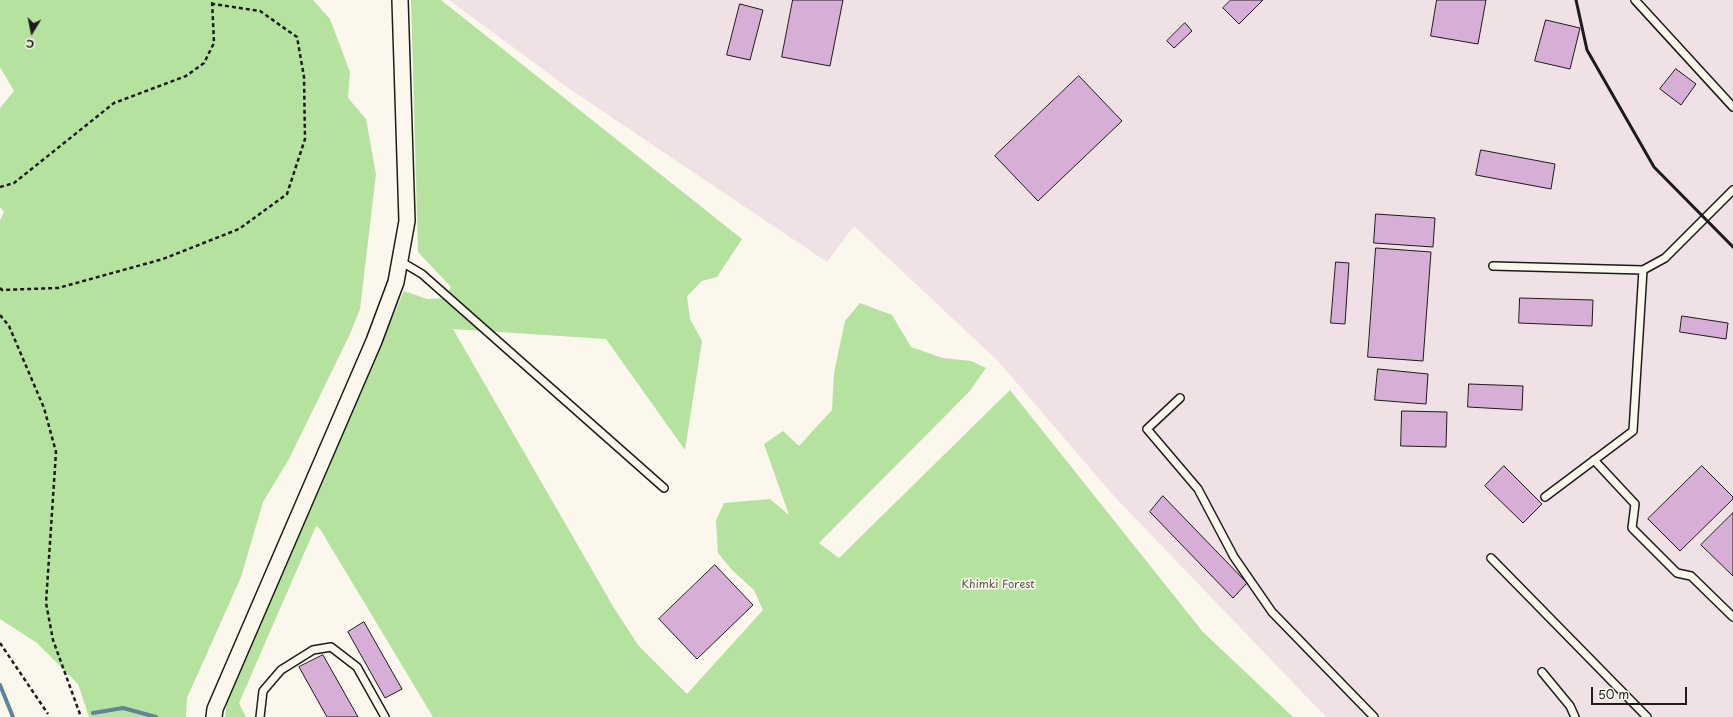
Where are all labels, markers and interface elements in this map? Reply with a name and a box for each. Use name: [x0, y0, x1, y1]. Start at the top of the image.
north arrow: [12, 12, 52, 52]
text: С: [24, 35, 35, 53]
park label: Khimki Forest: [961, 578, 1035, 592]
scale bar: [1593, 679, 1689, 705]
text: 50 m: [1598, 685, 1629, 703]

